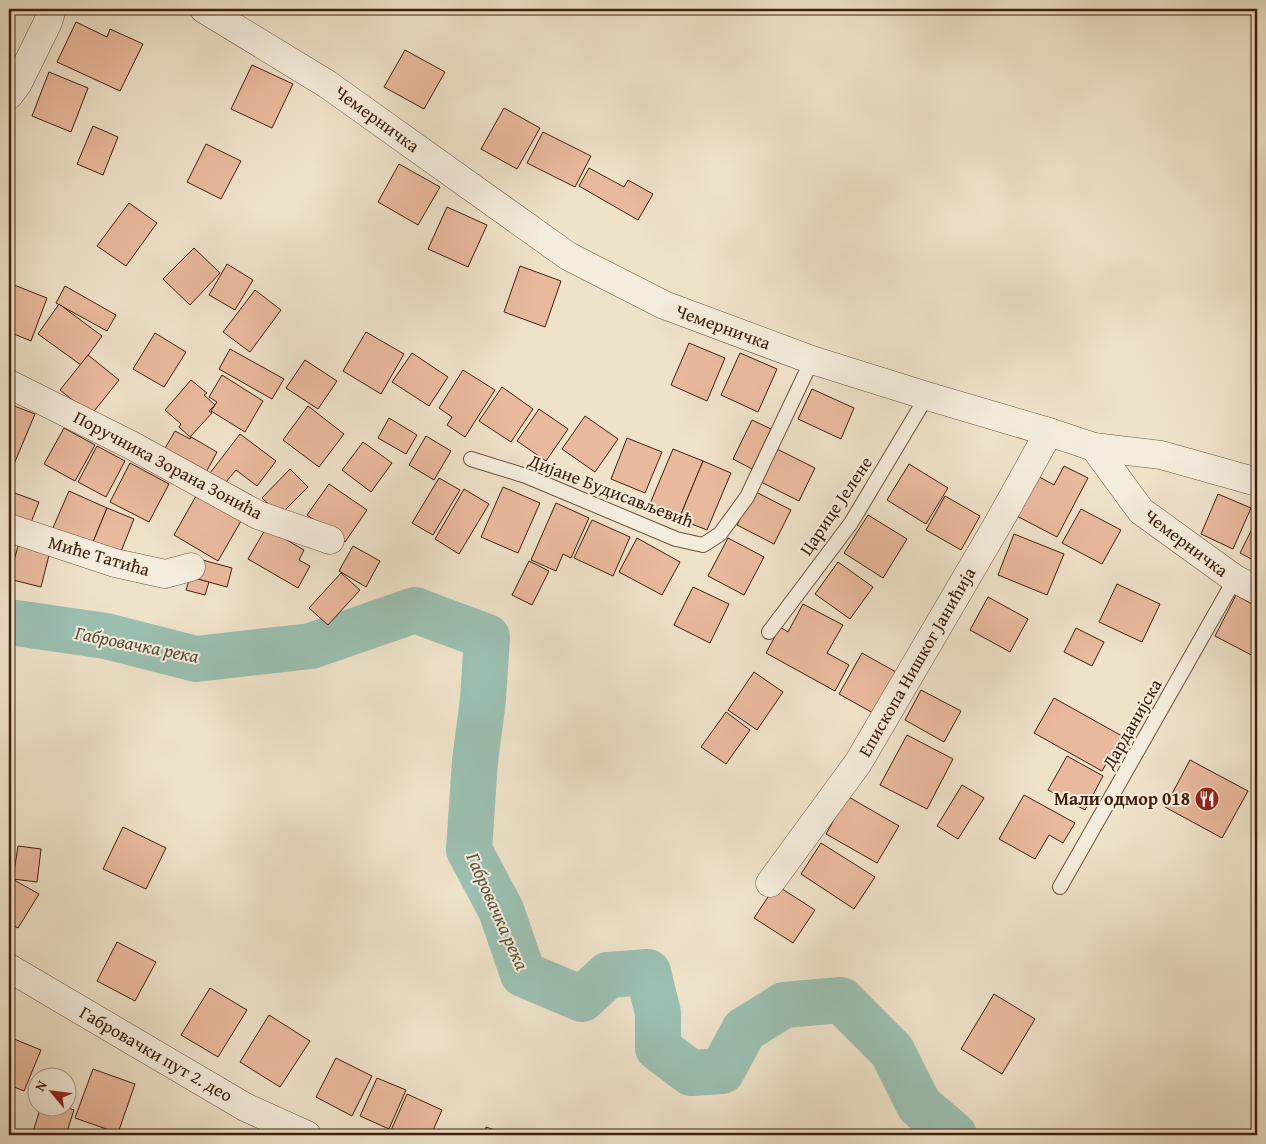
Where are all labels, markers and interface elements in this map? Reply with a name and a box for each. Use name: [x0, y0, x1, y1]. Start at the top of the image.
street label: Чемерничка: [329, 79, 426, 159]
street label: Чемерничка: [672, 297, 775, 356]
street label: Поручника Зорана Зонића: [69, 403, 268, 526]
street label: Дијане Будисављевић: [524, 446, 698, 534]
street label: Царице Јелене: [792, 451, 879, 561]
street label: Чемерничка: [1139, 502, 1234, 583]
street label: Миће Татића: [45, 528, 153, 583]
street label: Епископа Нишког Јанићија: [851, 561, 982, 762]
water label: Габровачка река: [72, 618, 202, 670]
street label: Дарданијска: [1094, 673, 1168, 775]
place label: Мали одмор 018: [1054, 785, 1190, 812]
restaurant icon: Мали одмор 018: [1194, 786, 1220, 812]
water label: Габровачка река: [459, 847, 536, 974]
street label: Габровачки пут 2. део: [75, 999, 238, 1108]
north arrow: [28, 1066, 78, 1116]
text: N: [30, 1076, 52, 1095]

